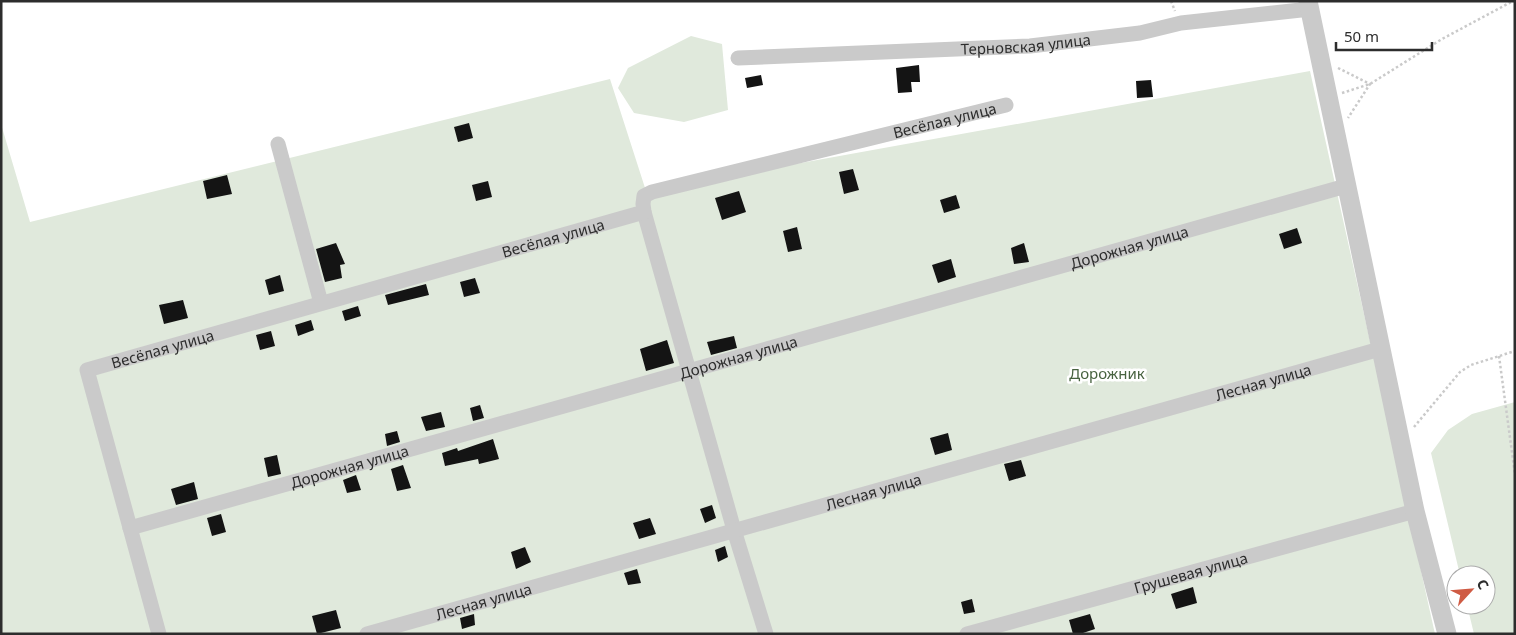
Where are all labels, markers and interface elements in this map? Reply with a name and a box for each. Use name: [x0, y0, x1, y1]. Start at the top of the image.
scale bar: [1336, 20, 1432, 52]
text: 50 m: [1344, 26, 1379, 46]
street label: Терновская улица: [960, 29, 1092, 59]
street label: Весёлая улица: [891, 98, 998, 142]
street label: Весёлая улица: [499, 214, 607, 262]
street label: Дорожная улица: [1068, 221, 1191, 273]
street label: Весёлая улица: [109, 325, 216, 373]
street label: Дорожная улица: [677, 331, 800, 383]
street label: Лесная улица: [1213, 359, 1313, 405]
park label: Дорожник: [1069, 363, 1145, 383]
street label: Дорожная улица: [288, 440, 411, 492]
street label: Лесная улица: [823, 469, 924, 515]
street label: Грушевая улица: [1132, 547, 1250, 598]
north arrow: [1446, 565, 1496, 615]
text: С: [1473, 576, 1494, 592]
street label: Лесная улица: [433, 578, 534, 624]

